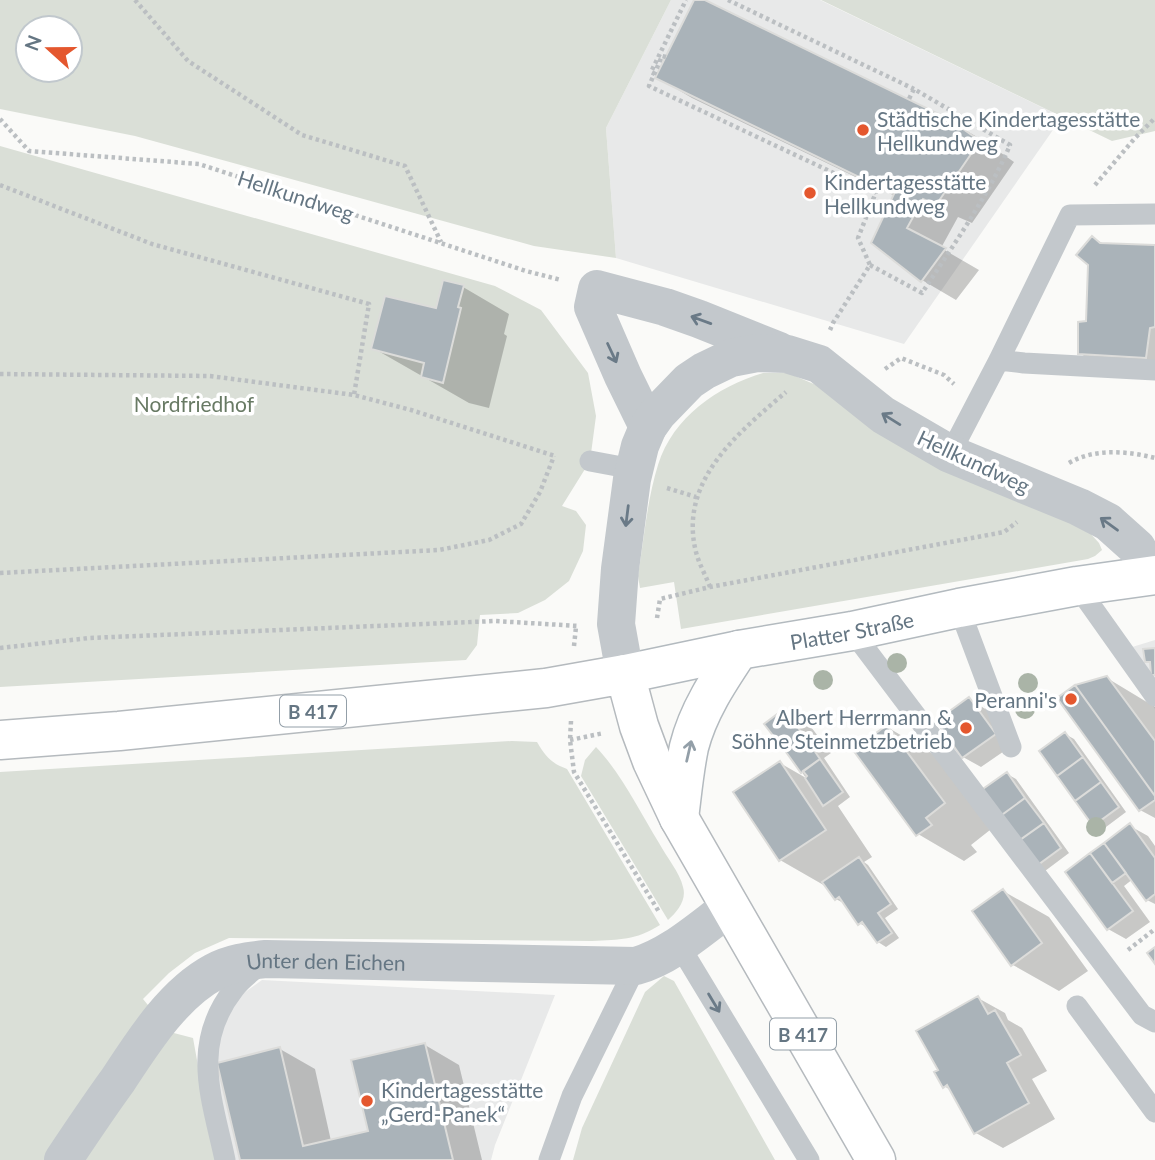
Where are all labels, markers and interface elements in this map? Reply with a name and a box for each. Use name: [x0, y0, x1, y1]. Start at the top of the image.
north arrow: [14, 14, 84, 84]
text: N: [19, 32, 46, 54]
place label: Städtische Kindertagesstätte Hellkundweg: [877, 106, 1140, 155]
marker: Städtische Kindertagesstätte Hellkundweg: [855, 122, 871, 138]
street label: Hellkundweg: [235, 164, 357, 226]
place label: Kindertagesstätte Hellkundweg: [824, 169, 986, 218]
marker: Kindertagesstätte Hellkundweg: [802, 185, 818, 201]
one-way arrow: [690, 313, 712, 325]
one-way arrow: [606, 342, 620, 363]
park label: Nordfriedhof: [134, 391, 255, 416]
one-way arrow: [882, 412, 901, 427]
street label: Hellkundweg: [914, 424, 1034, 498]
one-way arrow: [620, 505, 633, 527]
one-way arrow: [1099, 517, 1118, 532]
street label: Platter Straße: [788, 606, 916, 654]
place label: Peranni's: [974, 687, 1057, 712]
marker: Peranni's: [1063, 691, 1079, 707]
road number: B 417: [280, 696, 346, 726]
place label: Albert Herrmann & Söhne Steinmetzbetrieb: [731, 704, 952, 753]
marker: Albert Herrmann & Söhne Steinmetzbetrieb: [958, 720, 974, 736]
one-way arrow: [683, 740, 696, 763]
street label: Unter den Eichen: [245, 946, 406, 974]
one-way arrow: [707, 992, 721, 1012]
road number: B 417: [770, 1018, 836, 1050]
place label: Kindertagesstätte „Gerd-Panek“: [381, 1077, 543, 1126]
marker: Kindertagesstätte „Gerd-Panek“: [359, 1093, 375, 1109]

